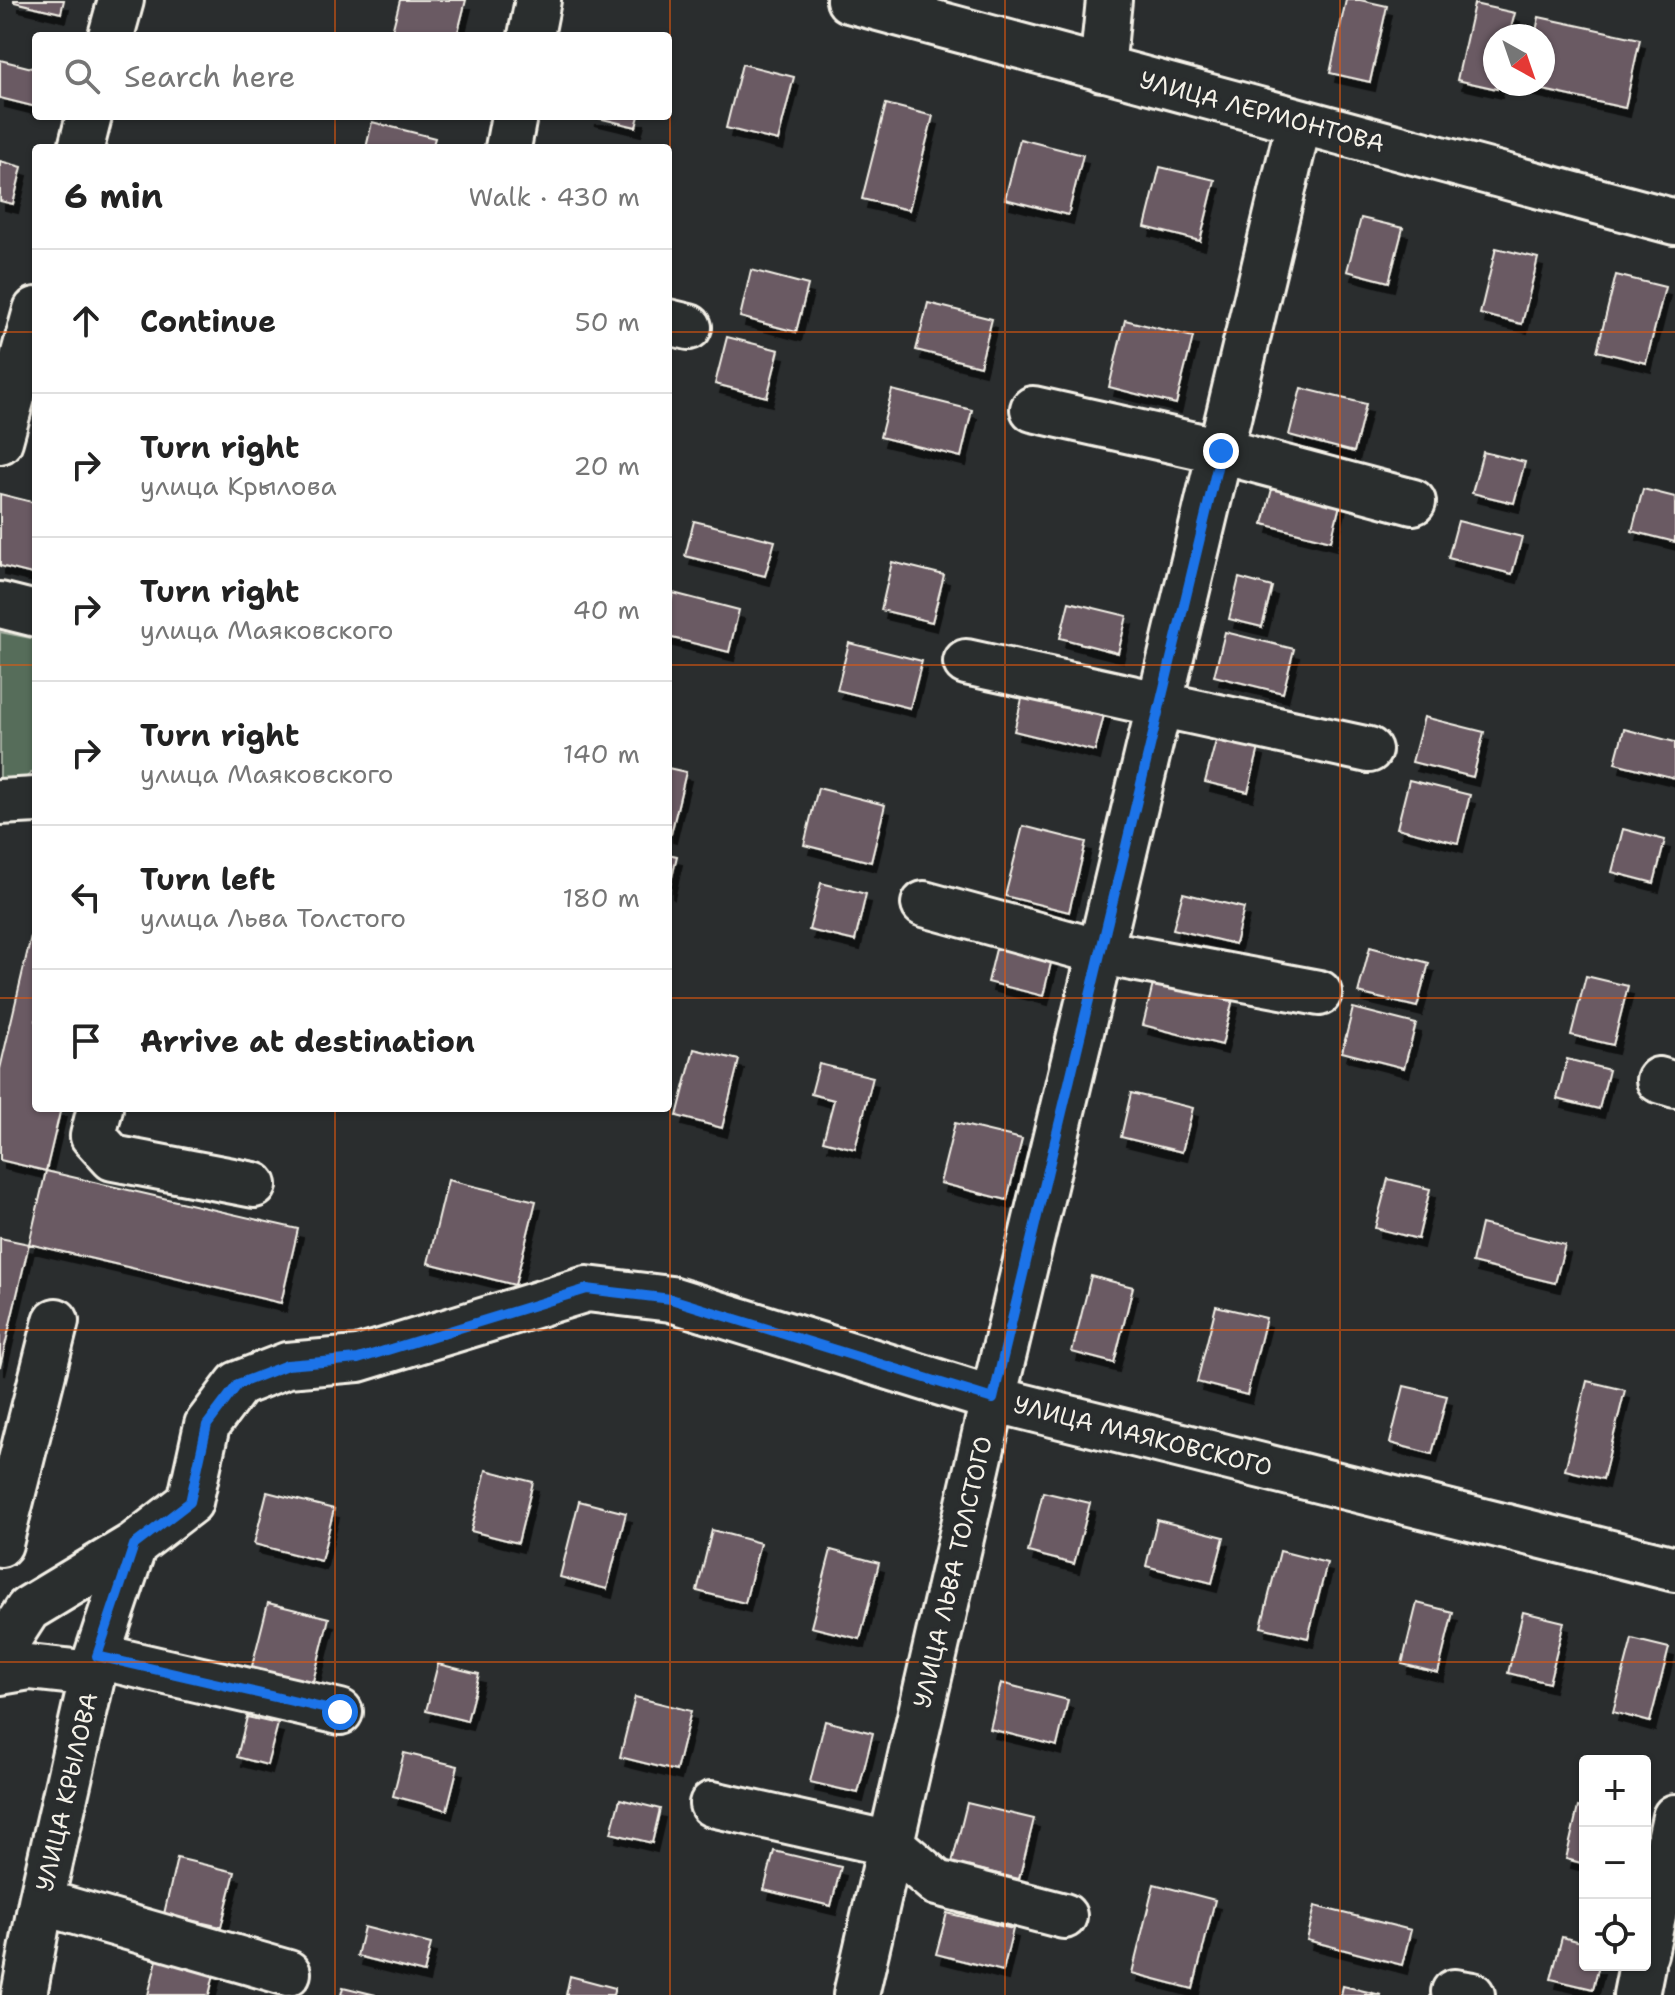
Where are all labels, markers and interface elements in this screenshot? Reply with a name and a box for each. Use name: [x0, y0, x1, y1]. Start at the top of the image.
north arrow: [1483, 24, 1555, 96]
search box: [32, 32, 672, 120]
icon: search: [60, 54, 104, 98]
text: Search here: [124, 56, 295, 97]
street label: УЛИЦА ЛЕРМОНТОВА: [1136, 64, 1388, 160]
text: 6 min: [64, 173, 163, 219]
text: Walk · 430 m: [468, 179, 640, 214]
icon: ahead: [64, 299, 108, 343]
text: Continue: [140, 301, 276, 342]
text: 50 m: [575, 304, 640, 339]
text: Turn right: [140, 427, 299, 468]
route end: [1203, 433, 1239, 469]
icon: right: [64, 443, 108, 487]
text: 20 m: [573, 448, 640, 483]
text: улица Крылова: [140, 468, 337, 503]
text: Turn right: [140, 571, 299, 612]
icon: right: [64, 587, 108, 631]
text: 40 m: [573, 592, 640, 627]
text: улица Маяковского: [140, 612, 394, 647]
text: Turn right: [140, 715, 299, 756]
icon: right: [64, 731, 108, 775]
text: 140 m: [563, 736, 640, 771]
text: улица Маяковского: [140, 756, 394, 791]
text: Turn left: [140, 859, 275, 900]
icon: left: [64, 875, 108, 919]
text: 180 m: [562, 880, 640, 915]
text: улица Льва Толстого: [140, 900, 406, 935]
icon: arrive: [64, 1019, 108, 1063]
text: Arrive at destination: [140, 1021, 475, 1062]
street label: УЛИЦА МАЯКОВСКОГО: [1010, 1388, 1276, 1484]
street label: УЛИЦА ЛЬВА ТОЛСТОГО: [906, 1433, 1000, 1711]
street label: УЛИЦА КРЫЛОВА: [29, 1689, 105, 1895]
route start: [322, 1694, 358, 1730]
map controls: [1579, 1755, 1651, 1971]
button: +: [1579, 1755, 1651, 1827]
button: −: [1579, 1827, 1651, 1899]
button: locate: [1579, 1899, 1651, 1971]

